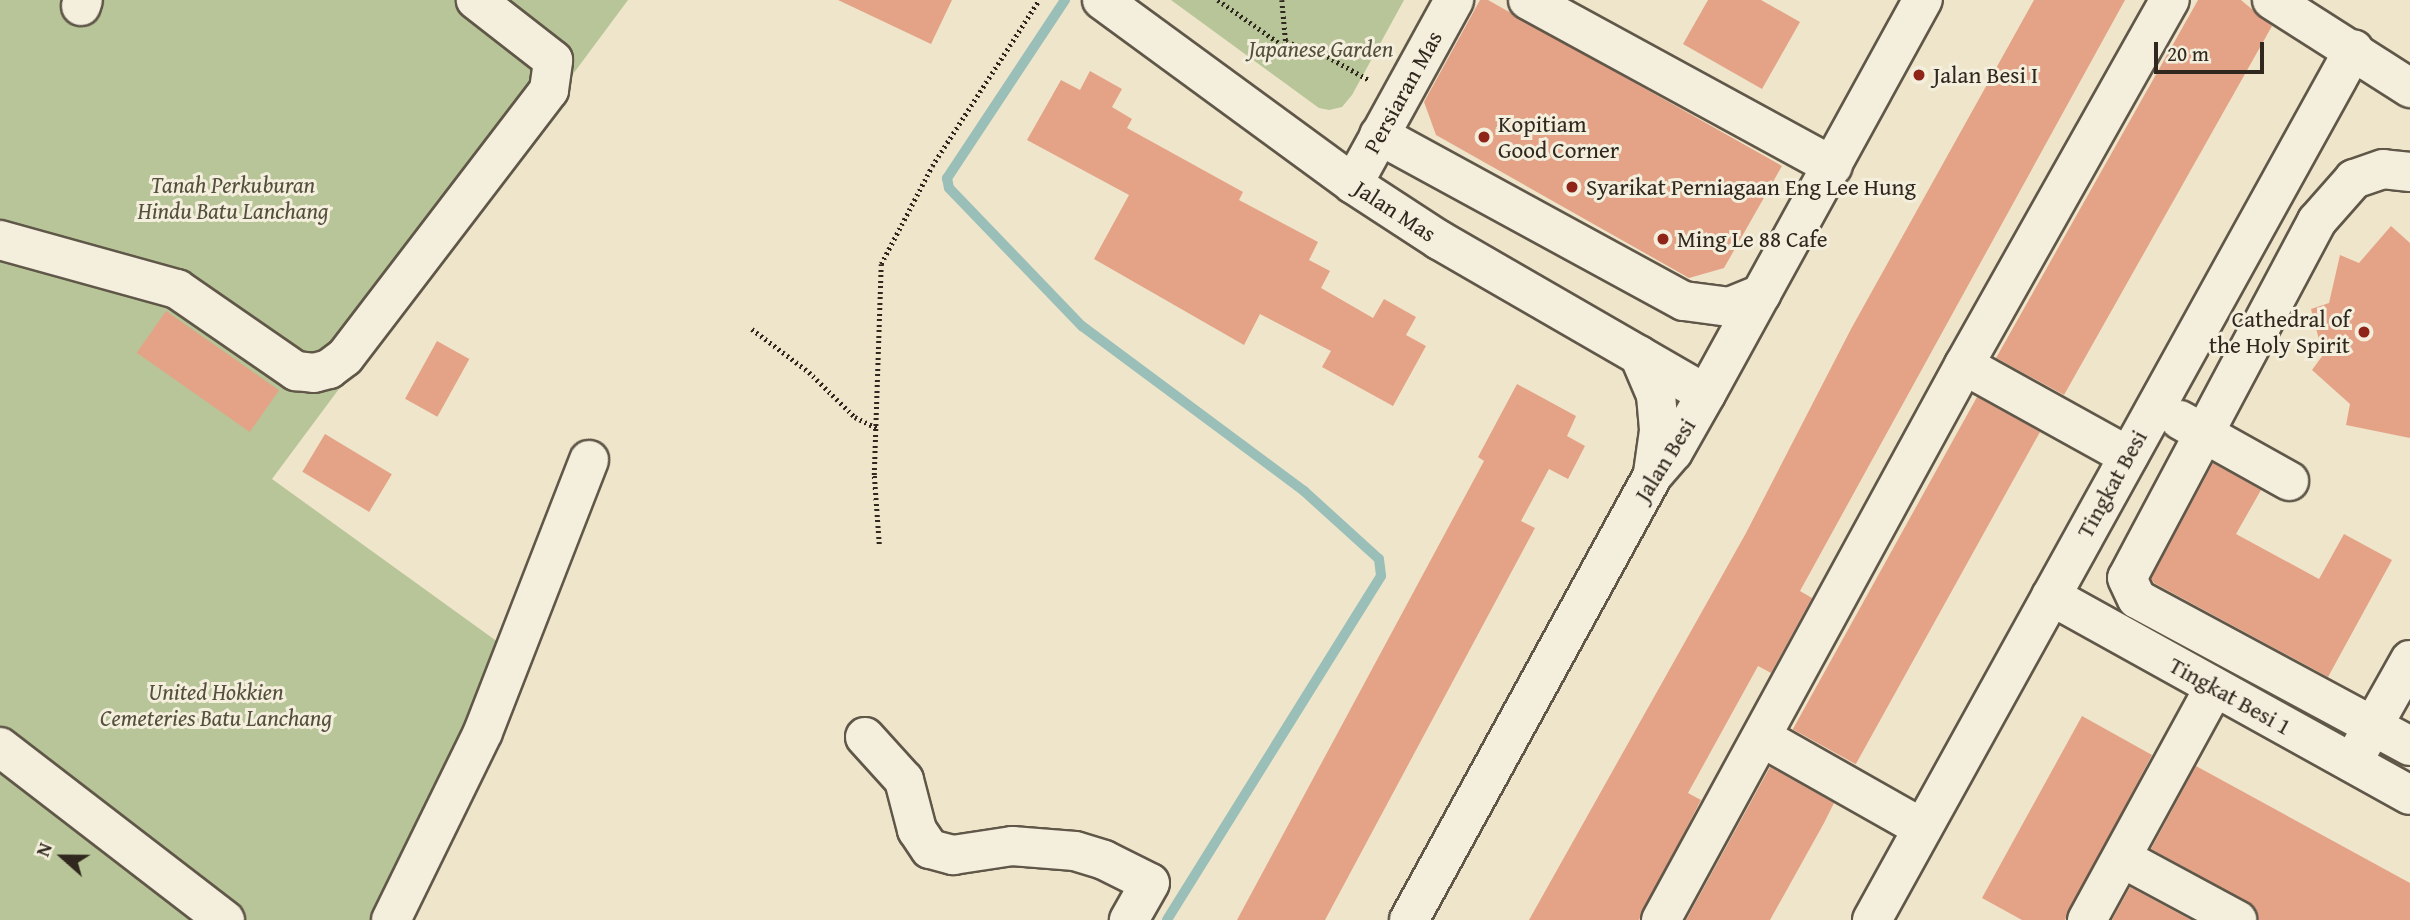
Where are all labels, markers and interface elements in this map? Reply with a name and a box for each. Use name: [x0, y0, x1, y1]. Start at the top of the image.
street label: Persiaran Mas: [1358, 26, 1448, 158]
scale bar: [2158, 28, 2268, 72]
park label: Japanese Garden: [1249, 35, 1393, 63]
text: 20 m: [2167, 38, 2209, 69]
place label: Jalan Besi I: [1933, 61, 2038, 89]
marker: Jalan Besi I: [1911, 67, 1927, 83]
place label: Kopitiam Good Corner: [1498, 110, 1619, 164]
marker: Kopitiam Good Corner: [1476, 129, 1492, 145]
park label: Tanah Perkuburan Hindu Batu Lanchang: [138, 171, 328, 225]
place label: Syarikat Perniagaan Eng Lee Hung: [1586, 173, 1916, 201]
street label: Jalan Mas: [1349, 174, 1441, 248]
marker: Syarikat Perniagaan Eng Lee Hung: [1564, 179, 1580, 195]
place label: Ming Le 88 Cafe: [1677, 225, 1828, 253]
marker: Ming Le 88 Cafe: [1655, 231, 1671, 247]
place label: Cathedral of the Holy Spirit: [2209, 305, 2350, 359]
marker: Cathedral of the Holy Spirit: [2356, 324, 2372, 340]
street label: Jalan Besi: [1629, 413, 1701, 507]
street label: Tingkat Besi: [2071, 425, 2153, 543]
street label: Tingkat Besi 1: [2164, 651, 2296, 741]
park label: United Hokkien Cemeteries Batu Lanchang: [100, 678, 332, 732]
north arrow: [28, 822, 98, 892]
text: N: [28, 839, 59, 860]

